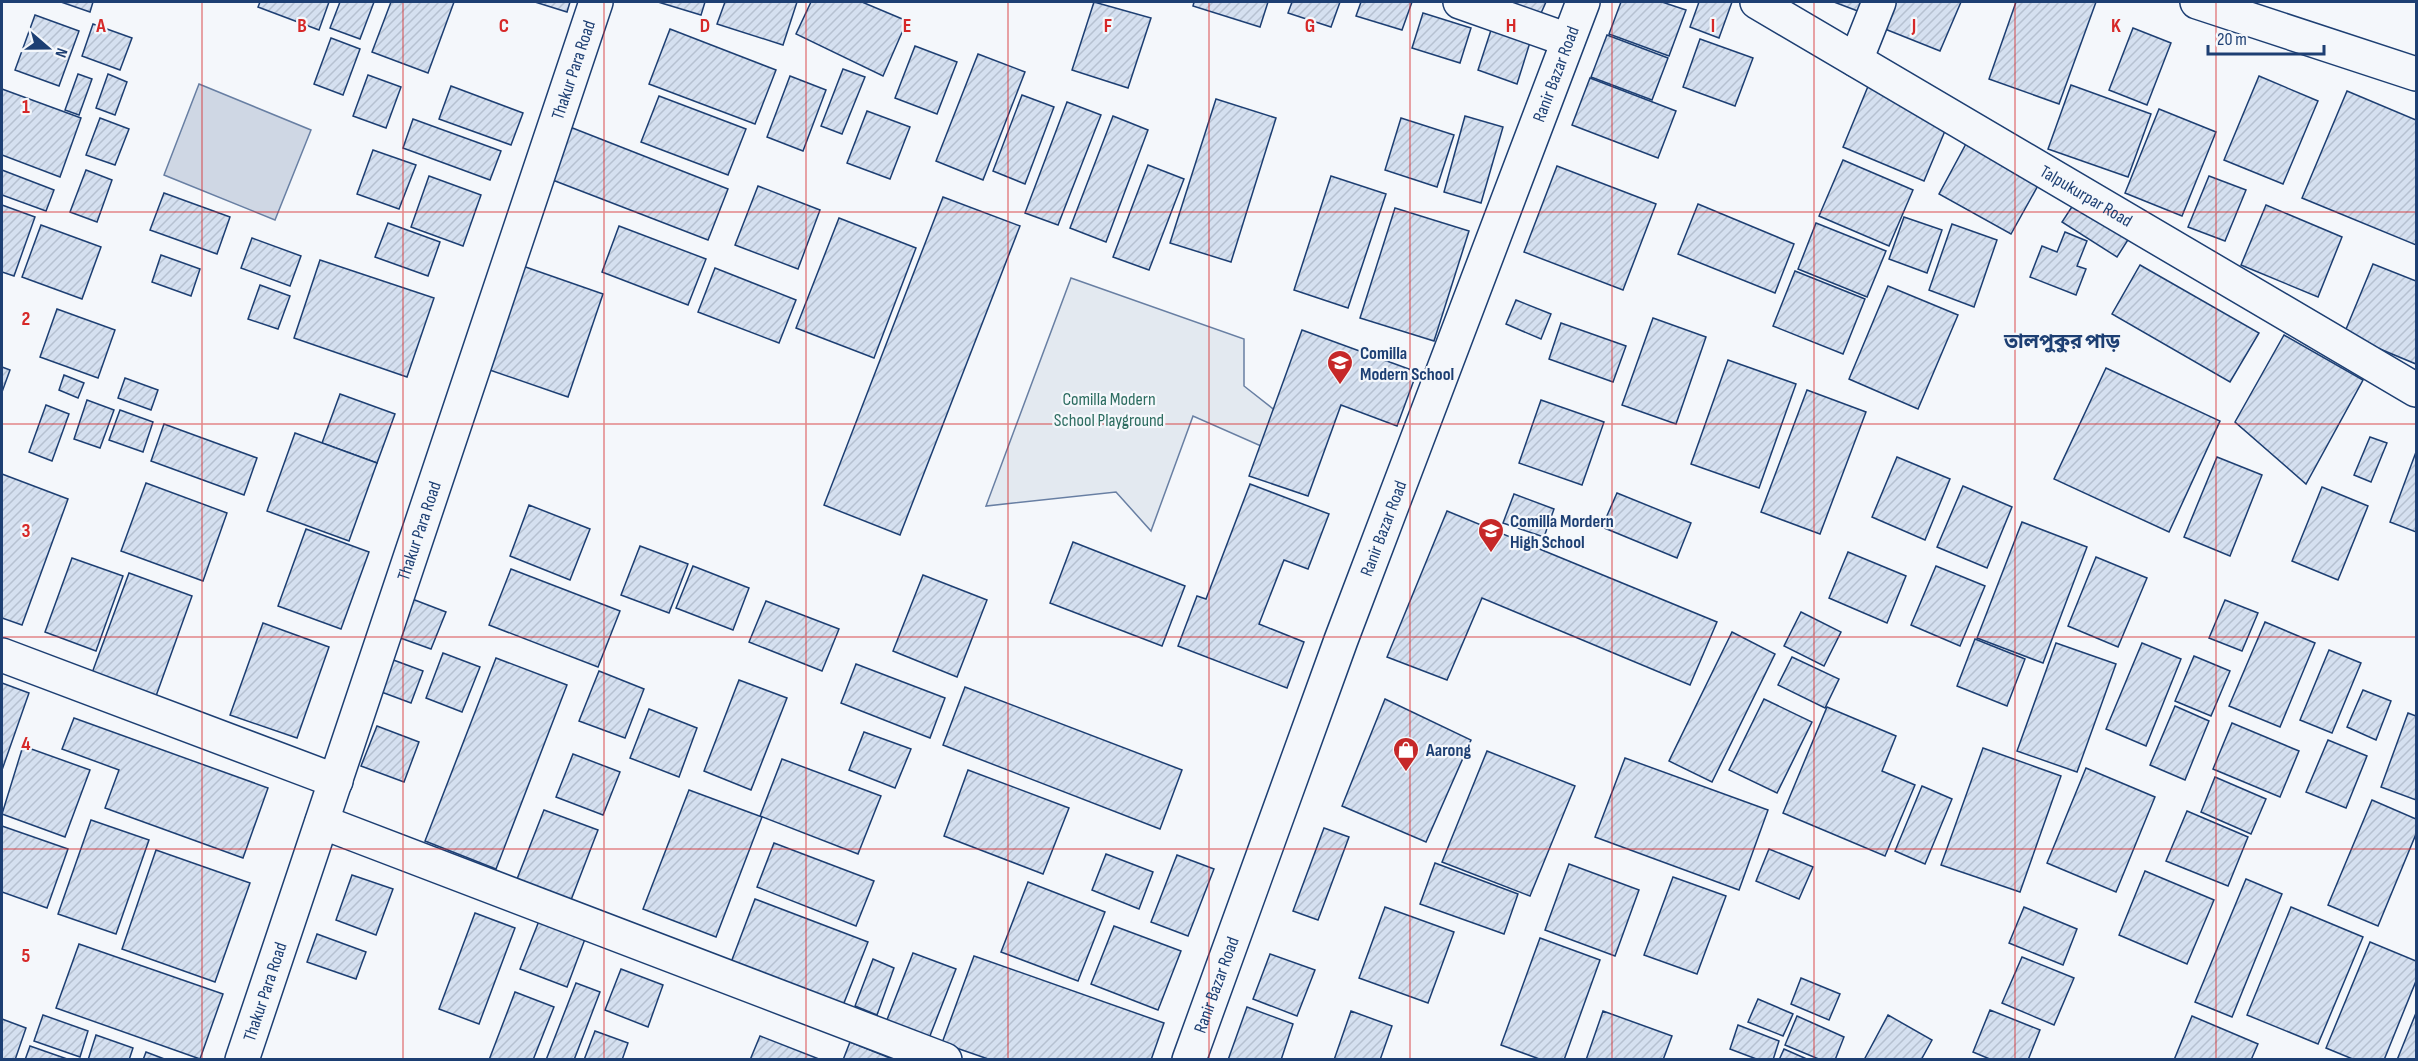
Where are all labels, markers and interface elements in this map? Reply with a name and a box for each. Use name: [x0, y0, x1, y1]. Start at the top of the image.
text: A: [95, 14, 106, 38]
text: B: [297, 14, 307, 38]
text: C: [499, 14, 509, 38]
text: D: [700, 14, 710, 38]
text: E: [903, 14, 911, 38]
text: F: [1104, 14, 1112, 38]
text: G: [1305, 14, 1315, 38]
text: H: [1506, 14, 1516, 38]
text: I: [1711, 14, 1715, 38]
text: J: [1911, 14, 1916, 38]
text: K: [2111, 14, 2121, 38]
north arrow: [18, 18, 78, 78]
street label: Thakur Para Road: [547, 18, 600, 122]
scale bar: [2208, 18, 2324, 56]
street label: Ranir Bazar Road: [1528, 23, 1584, 125]
text: 20 m: [2217, 29, 2247, 50]
text: N: [50, 45, 71, 60]
text: 1: [22, 95, 30, 119]
street label: Talpukurpar Road: [2036, 161, 2136, 232]
text: 2: [22, 307, 30, 331]
district label: তালপুকুর পাড়: [2003, 330, 2121, 354]
place label: Comilla Modern School: [1360, 343, 1454, 385]
school or university icon: Comilla Modern School: [1325, 348, 1355, 386]
park label: Comilla Modern School Playground: [1054, 389, 1164, 431]
street label: Ranir Bazar Road: [1356, 478, 1411, 579]
street label: Thakur Para Road: [393, 479, 446, 583]
place label: Comilla Mordern High School: [1510, 511, 1614, 553]
school or university icon: Comilla Mordern High School: [1476, 516, 1506, 554]
text: 3: [22, 519, 31, 543]
text: 4: [21, 732, 31, 756]
shop icon: Aarong: [1391, 735, 1421, 773]
place label: Aarong: [1425, 740, 1471, 761]
street label: Ranir Bazar Road: [1190, 934, 1244, 1036]
street label: Thakur Para Road: [239, 940, 292, 1044]
text: 5: [22, 944, 31, 968]

